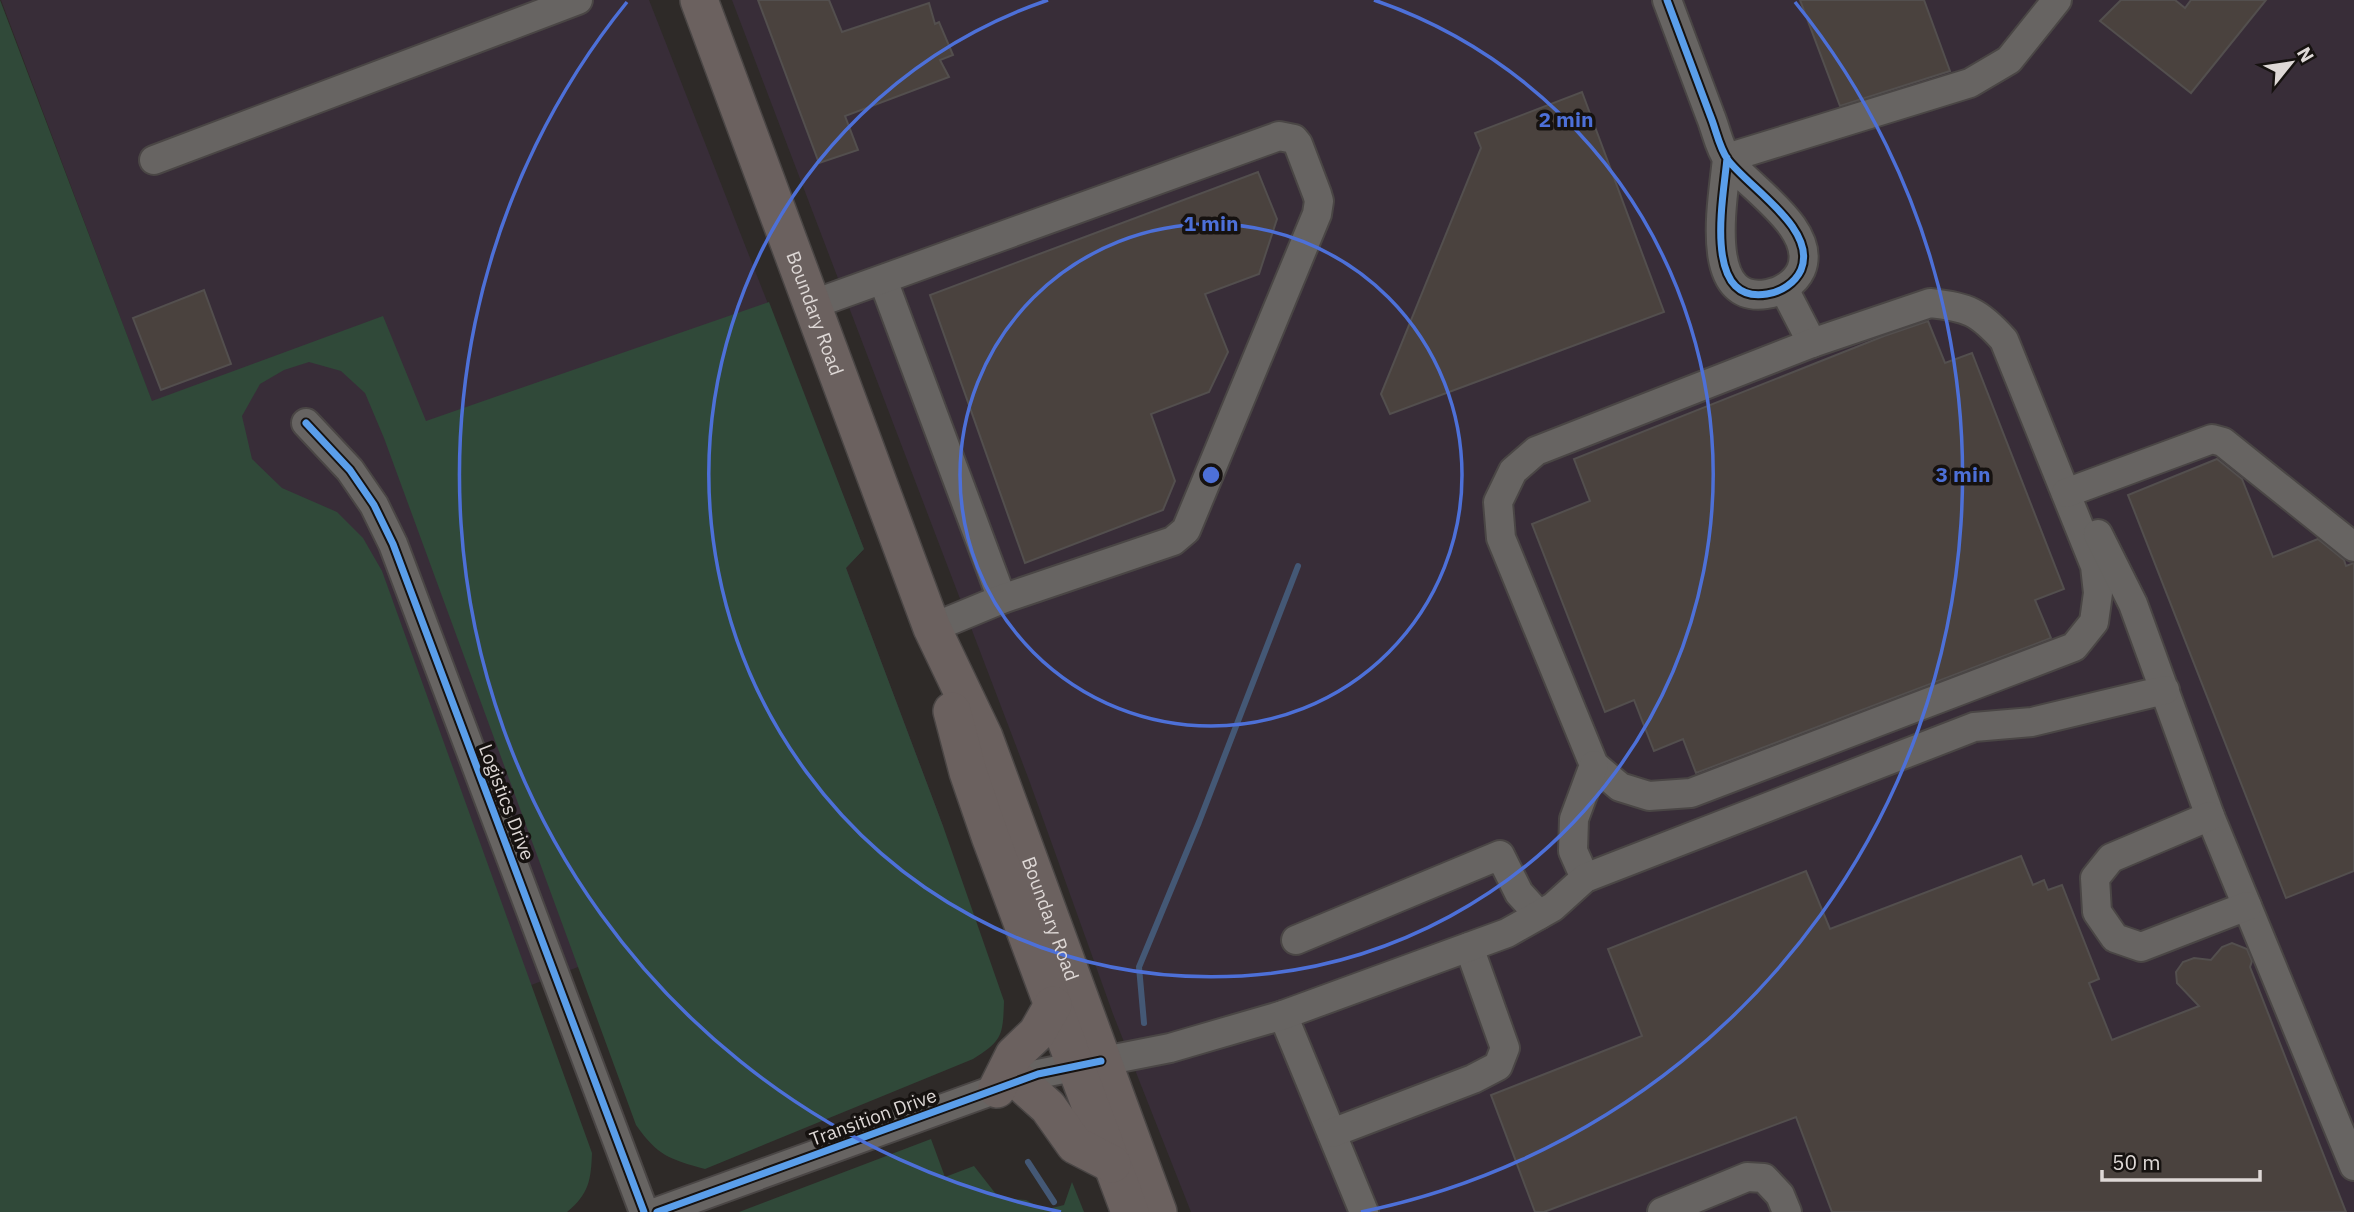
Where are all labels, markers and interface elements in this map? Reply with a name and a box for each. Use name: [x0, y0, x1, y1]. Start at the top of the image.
north arrow: [2256, 28, 2326, 98]
text: N: [2292, 43, 2320, 66]
text: 2 min: [1539, 105, 1593, 133]
text: 1 min: [1184, 209, 1238, 237]
street label: Boundary Road: [781, 248, 849, 379]
text: 3 min: [1936, 460, 1990, 488]
centre of rings: [1199, 463, 1223, 487]
street label: Logistics Drive: [474, 740, 540, 864]
street label: Boundary Road: [1017, 853, 1084, 984]
street label: Transition Drive: [806, 1083, 940, 1151]
scale bar: [2102, 1138, 2260, 1182]
text: 50 m: [2112, 1148, 2161, 1176]

